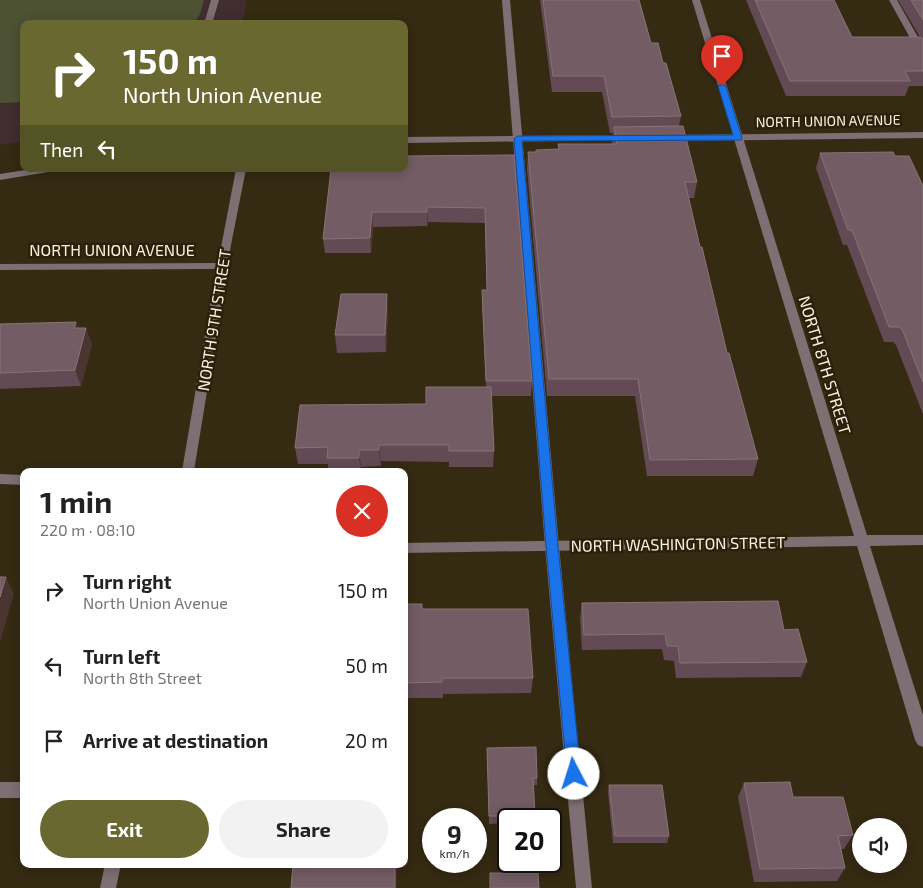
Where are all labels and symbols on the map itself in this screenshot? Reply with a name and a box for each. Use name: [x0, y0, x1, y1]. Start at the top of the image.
pin: [701, 35, 743, 86]
street label: NORTH UNION AVENUE: [755, 111, 901, 130]
street label: NORTH UNION AVENUE: [29, 240, 195, 259]
street label: NORTH 9TH STREET: [193, 248, 234, 392]
street label: NORTH 8TH STREET: [795, 293, 856, 436]
street label: NORTH WASHINGTON STREET: [570, 532, 786, 555]
position arrow: [547, 747, 599, 799]
speed limit sign: 20: [497, 808, 562, 873]

